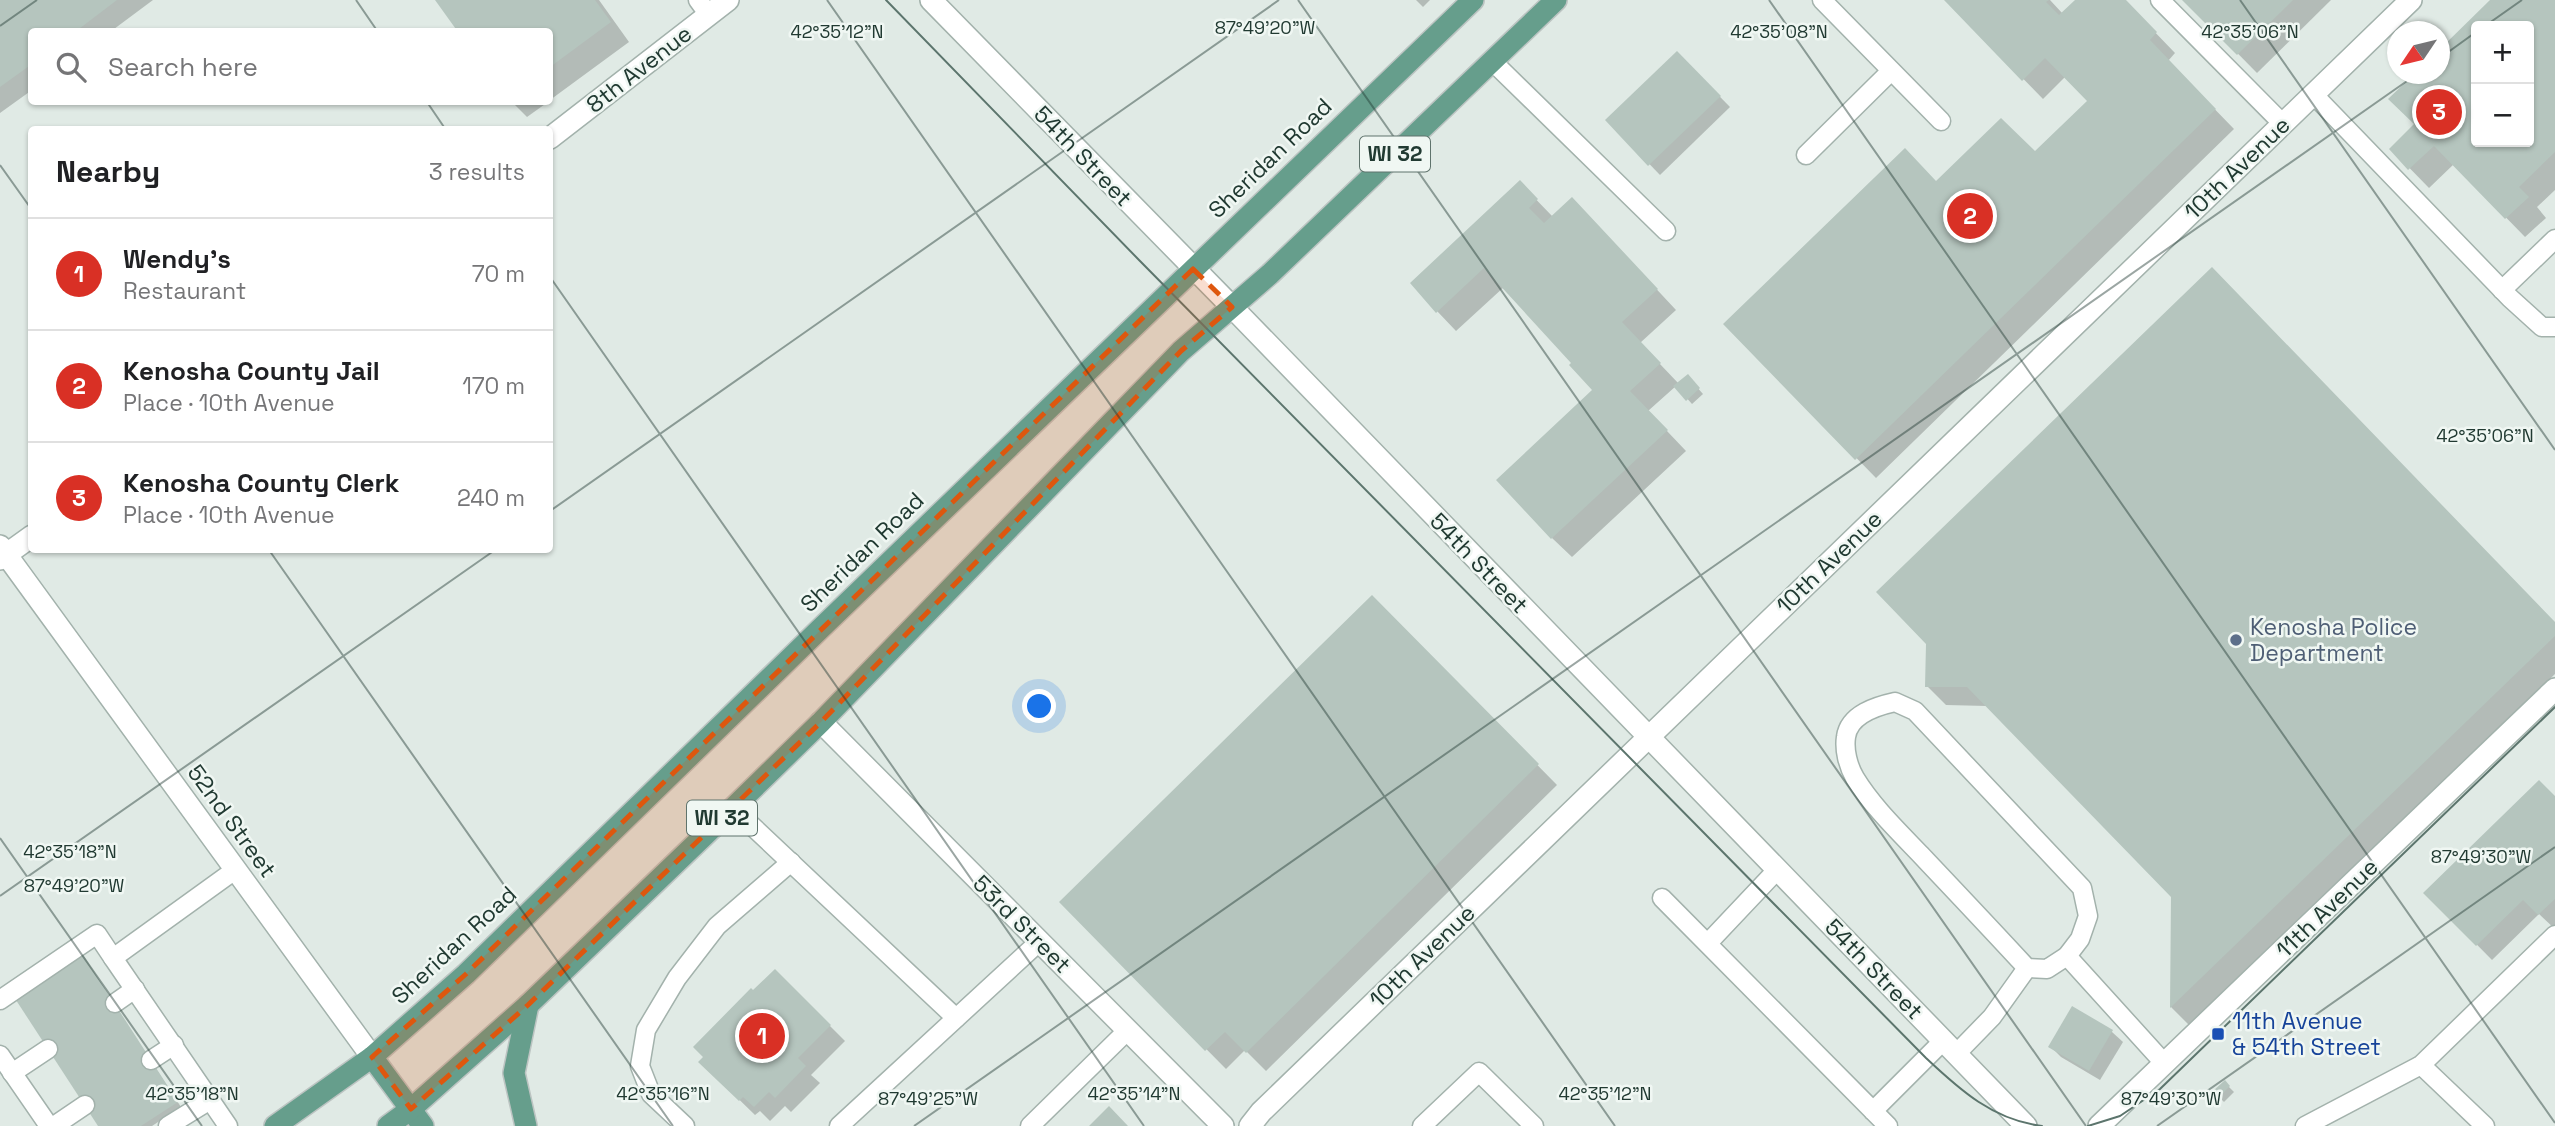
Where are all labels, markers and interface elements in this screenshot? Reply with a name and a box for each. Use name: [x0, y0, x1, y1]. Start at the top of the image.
text: 87°49'20"W: [1215, 16, 1316, 39]
street label: 8th Avenue: [580, 18, 698, 120]
text: 42°35'12"N: [790, 20, 884, 43]
text: 42°35'08"N: [1730, 20, 1828, 43]
text: 42°35'06"N: [2201, 20, 2299, 43]
north arrow: [2387, 21, 2450, 84]
map controls: [2471, 21, 2534, 147]
button: +: [2471, 21, 2534, 84]
search box: [28, 28, 553, 105]
icon: search: [52, 48, 90, 86]
text: Search here: [108, 50, 258, 84]
button: −: [2471, 84, 2534, 147]
pin: 3: [2416, 86, 2462, 138]
street label: Sheridan Road: [1202, 91, 1338, 225]
street label: 54th Street: [1027, 99, 1139, 213]
street label: 10th Avenue: [2178, 110, 2296, 226]
road number: WI 32: [1360, 136, 1430, 172]
text: Nearby: [56, 152, 160, 191]
text: 3 results: [429, 157, 525, 187]
pin: 2: [1947, 190, 1993, 242]
text: Wendy's: [123, 242, 231, 276]
text: 1: [74, 259, 84, 289]
text: 70 m: [472, 259, 525, 289]
text: Restaurant: [123, 276, 246, 306]
text: Kenosha County Jail: [123, 354, 380, 388]
text: 2: [72, 371, 86, 401]
text: 170 m: [462, 371, 525, 401]
text: Place · 10th Avenue: [123, 388, 335, 418]
text: 42°35'06"N: [2436, 424, 2534, 447]
text: Kenosha County Clerk: [123, 466, 400, 500]
text: 3: [72, 483, 86, 513]
text: 240 m: [457, 483, 525, 513]
street label: Sheridan Road: [794, 485, 930, 619]
text: Place · 10th Avenue: [123, 500, 335, 530]
street label: 10th Avenue: [1770, 504, 1888, 620]
street label: 54th Street: [1423, 506, 1535, 620]
place label: Kenosha Police Department: [2250, 612, 2417, 668]
marker: Kenosha Police Department: [2228, 632, 2244, 648]
your location: [1022, 689, 1056, 723]
street label: 52nd Street: [181, 759, 283, 883]
road number: WI 32: [687, 800, 757, 836]
text: 42°35'18"N: [23, 840, 117, 863]
text: 87°49'30"W: [2431, 845, 2532, 868]
street label: 11th Avenue: [2270, 852, 2384, 964]
street label: 53rd Street: [967, 869, 1077, 979]
text: 87°49'20"W: [24, 874, 125, 897]
street label: Sheridan Road: [385, 879, 523, 1011]
street label: 10th Avenue: [1363, 898, 1481, 1014]
street label: 54th Street: [1818, 912, 1930, 1026]
place label: 11th Avenue & 54th Street: [2232, 1006, 2381, 1062]
pin: 1: [739, 1010, 785, 1062]
marker: 11th Avenue & 54th Street: [2210, 1026, 2226, 1042]
text: 42°35'18"N: [145, 1082, 239, 1105]
text: 42°35'16"N: [616, 1082, 710, 1105]
text: 42°35'14"N: [1088, 1082, 1180, 1105]
text: 42°35'12"N: [1558, 1082, 1652, 1105]
text: 87°49'25"W: [878, 1087, 978, 1110]
text: 87°49'30"W: [2121, 1087, 2222, 1110]

